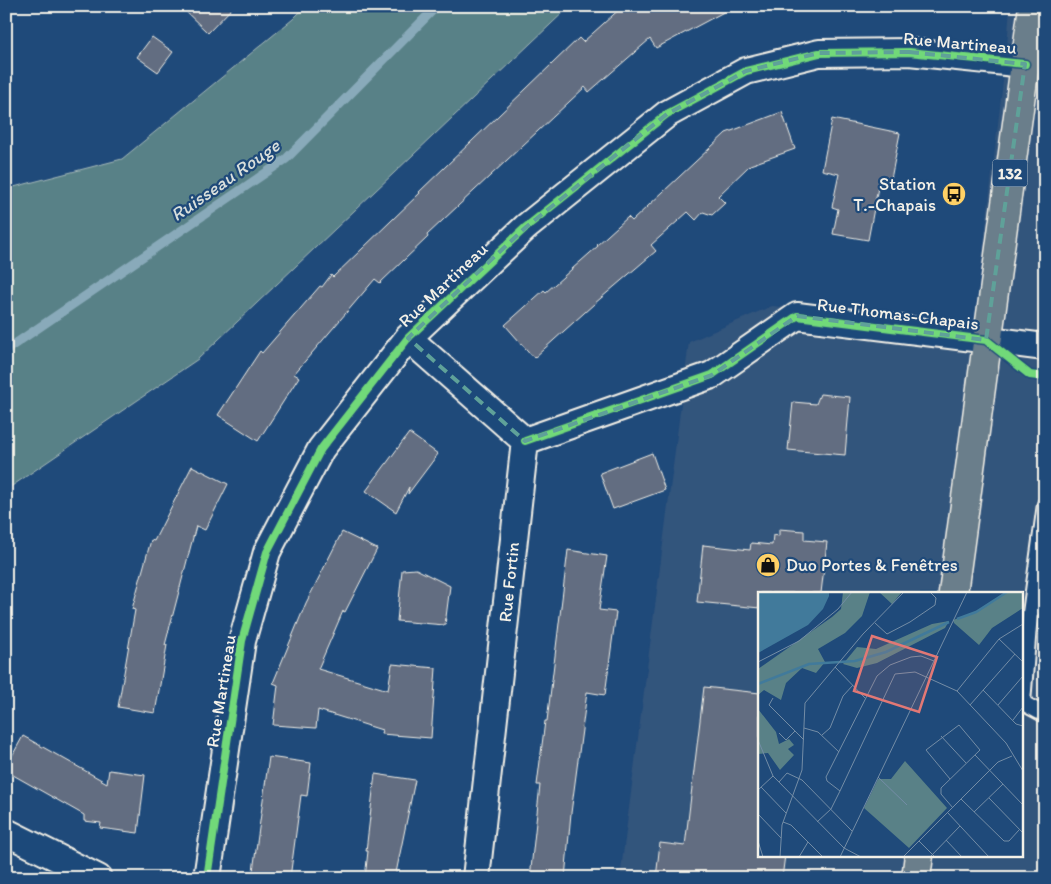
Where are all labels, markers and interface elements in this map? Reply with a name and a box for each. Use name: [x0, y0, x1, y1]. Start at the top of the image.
street label: Rue Martineau: [902, 27, 1018, 59]
water label: Ruisseau Rouge: [166, 133, 285, 226]
road number: 132: [992, 160, 1028, 187]
place label: Station T.-Chapais: [853, 173, 936, 216]
bus stop icon: Station T.-Chapais: [941, 181, 967, 207]
street label: Rue Martineau: [394, 238, 492, 332]
street label: Rue Thomas-Chapais: [816, 293, 980, 335]
street label: Rue Fortin: [494, 541, 524, 623]
shop icon: Duo Portes & Fenêtres: [755, 552, 781, 578]
place label: Duo Portes & Fenêtres: [786, 554, 958, 576]
inset map: [758, 592, 1024, 856]
street label: Rue Martineau: [201, 633, 241, 749]

